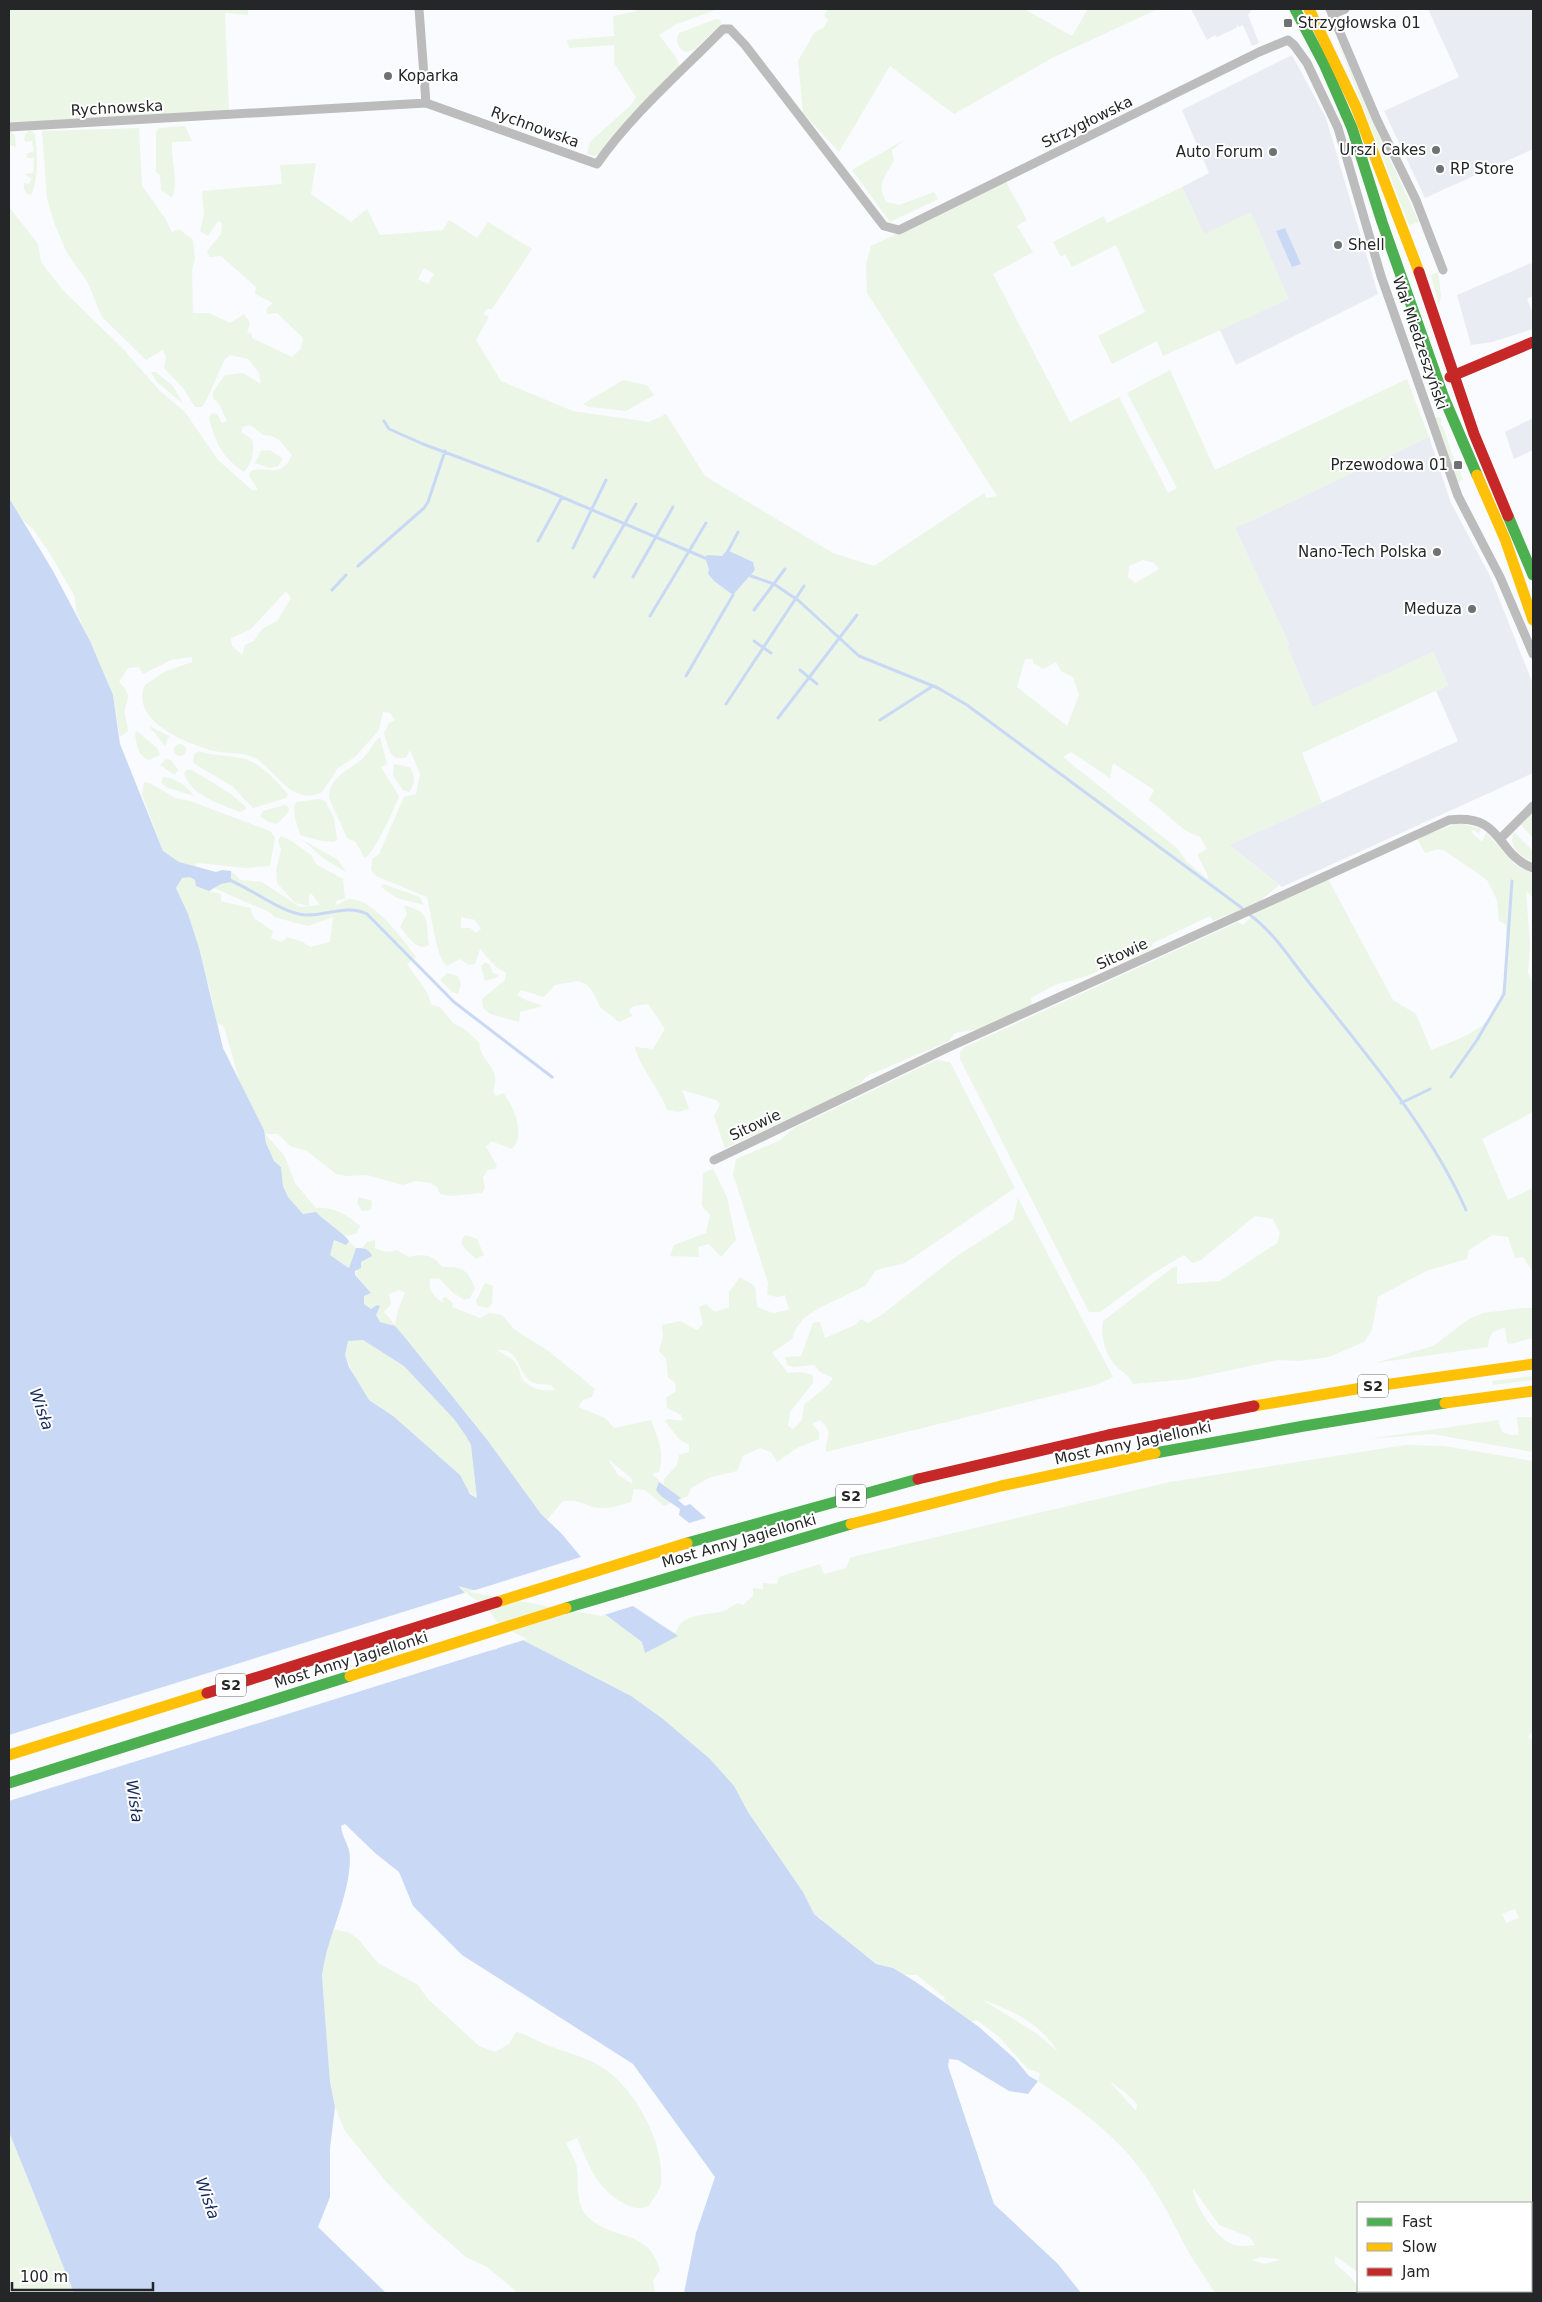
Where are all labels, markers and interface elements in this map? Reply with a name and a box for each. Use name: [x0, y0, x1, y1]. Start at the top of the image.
place label: Strzygłowska 01: [1298, 14, 1421, 32]
marker: Strzygłowska 01: [1282, 17, 1294, 29]
place label: Koparka: [398, 67, 459, 85]
marker: Koparka: [382, 70, 394, 82]
street label: Strzygłowska: [1039, 92, 1135, 152]
street label: Rychnowska: [70, 97, 164, 119]
street label: Rychnowska: [488, 103, 582, 151]
place label: Urszi Cakes: [1339, 141, 1426, 159]
place label: Auto Forum: [1176, 143, 1263, 161]
marker: Urszi Cakes: [1430, 144, 1442, 156]
marker: Auto Forum: [1267, 146, 1279, 158]
place label: RP Store: [1450, 160, 1514, 178]
marker: RP Store: [1434, 163, 1446, 175]
place label: Shell: [1348, 236, 1385, 254]
marker: Shell: [1332, 239, 1344, 251]
street label: Wał Miedzeszyński: [1389, 274, 1451, 412]
place label: Przewodowa 01: [1330, 456, 1448, 474]
marker: Przewodowa 01: [1452, 459, 1464, 471]
place label: Nano-Tech Polska: [1298, 543, 1427, 561]
marker: Nano-Tech Polska: [1431, 546, 1443, 558]
place label: Meduza: [1404, 600, 1462, 618]
marker: Meduza: [1466, 603, 1478, 615]
street label: Sitowie: [1094, 934, 1150, 974]
street label: Sitowie: [727, 1105, 783, 1145]
road number: S2: [1358, 1374, 1388, 1398]
water label: Wisła: [26, 1386, 58, 1433]
street label: Most Anny Jagiellonki: [1053, 1418, 1213, 1468]
road number: S2: [836, 1484, 866, 1508]
street label: Most Anny Jagiellonki: [660, 1510, 818, 1572]
street label: Most Anny Jagiellonki: [272, 1628, 430, 1692]
road number: S2: [216, 1674, 246, 1696]
water label: Wisła: [122, 1778, 147, 1824]
water label: Wisła: [192, 2175, 224, 2222]
legend: [1357, 2202, 1532, 2292]
text: Fast: [1402, 2213, 1432, 2231]
text: Slow: [1402, 2238, 1437, 2256]
scale bar: [12, 2260, 154, 2292]
text: Jam: [1401, 2263, 1430, 2281]
text: 100 m: [20, 2268, 68, 2286]

